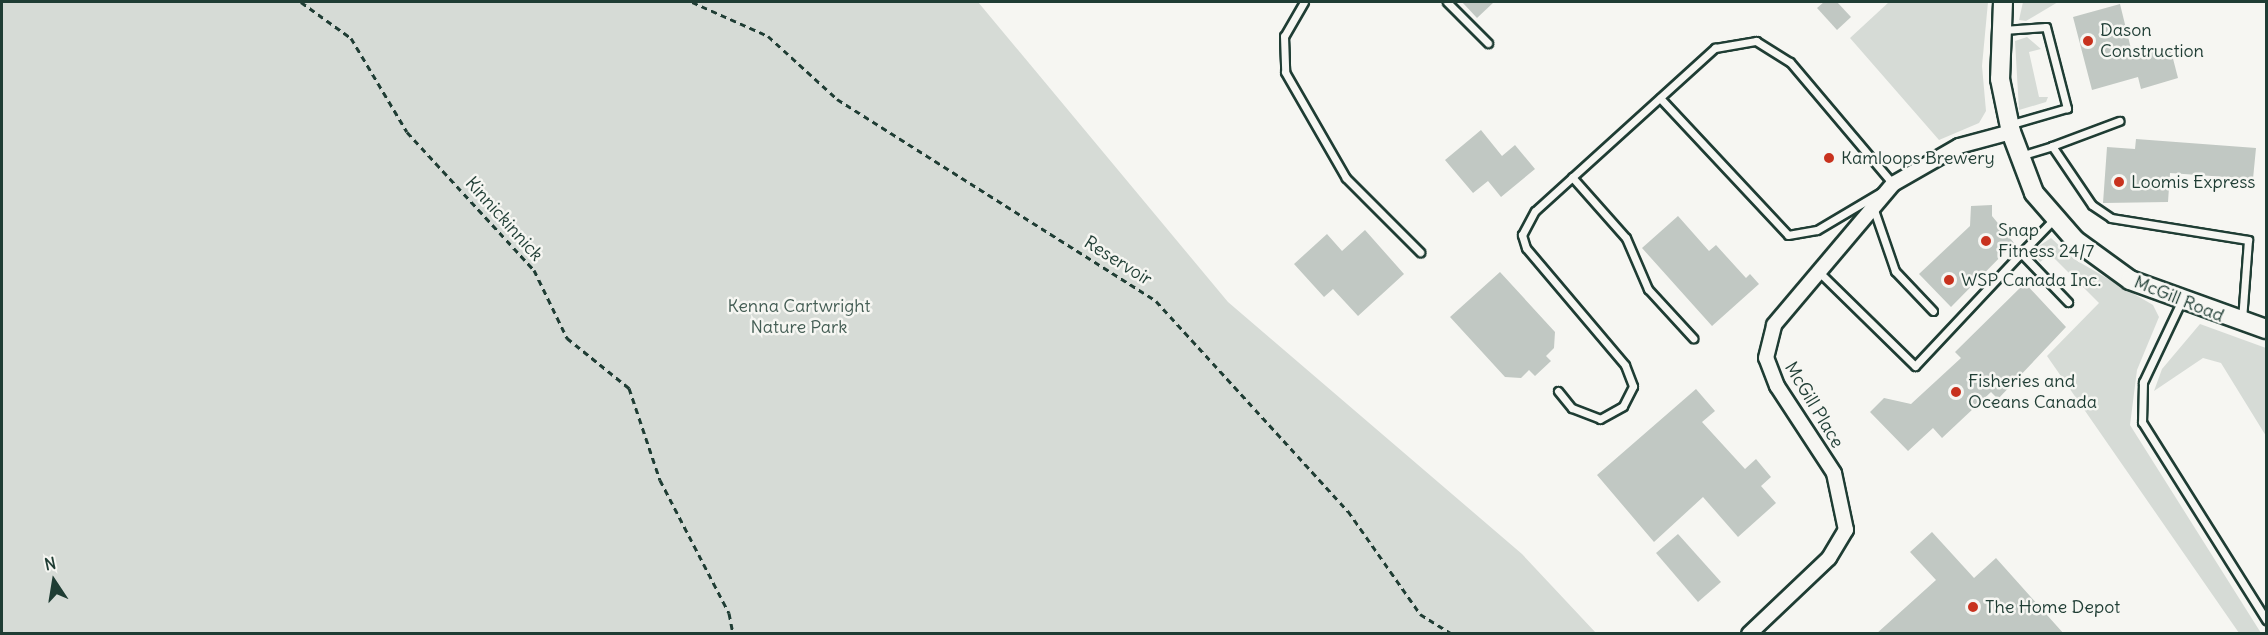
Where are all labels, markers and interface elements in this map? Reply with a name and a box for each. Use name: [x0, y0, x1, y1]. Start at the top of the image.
place label: Dason Construction: [2100, 20, 2204, 63]
marker: Dason Construction: [2081, 34, 2095, 48]
place label: Kamloops Brewery: [1841, 147, 1995, 169]
marker: Kamloops Brewery: [1822, 151, 1836, 165]
place label: Loomis Express: [2131, 171, 2256, 193]
street label: Kinnickinnick: [461, 173, 547, 265]
marker: Loomis Express: [2112, 175, 2126, 189]
place label: Snap Fitness 24/7: [1998, 220, 2094, 262]
street label: Reservoir: [1080, 232, 1156, 290]
marker: Snap Fitness 24/7: [1979, 234, 1993, 248]
place label: WSP Canada Inc.: [1961, 269, 2101, 291]
street label: McGill Road: [2131, 271, 2227, 327]
marker: WSP Canada Inc.: [1942, 273, 1956, 287]
park label: Kenna Cartwright Nature Park: [727, 296, 871, 338]
street label: McGill Place: [1780, 358, 1848, 452]
place label: Fisheries and Oceans Canada: [1968, 371, 2097, 413]
marker: Fisheries and Oceans Canada: [1949, 385, 1963, 399]
north arrow: [24, 551, 84, 611]
text: N: [43, 552, 58, 574]
place label: The Home Depot: [1985, 596, 2120, 618]
marker: The Home Depot: [1966, 600, 1980, 614]

